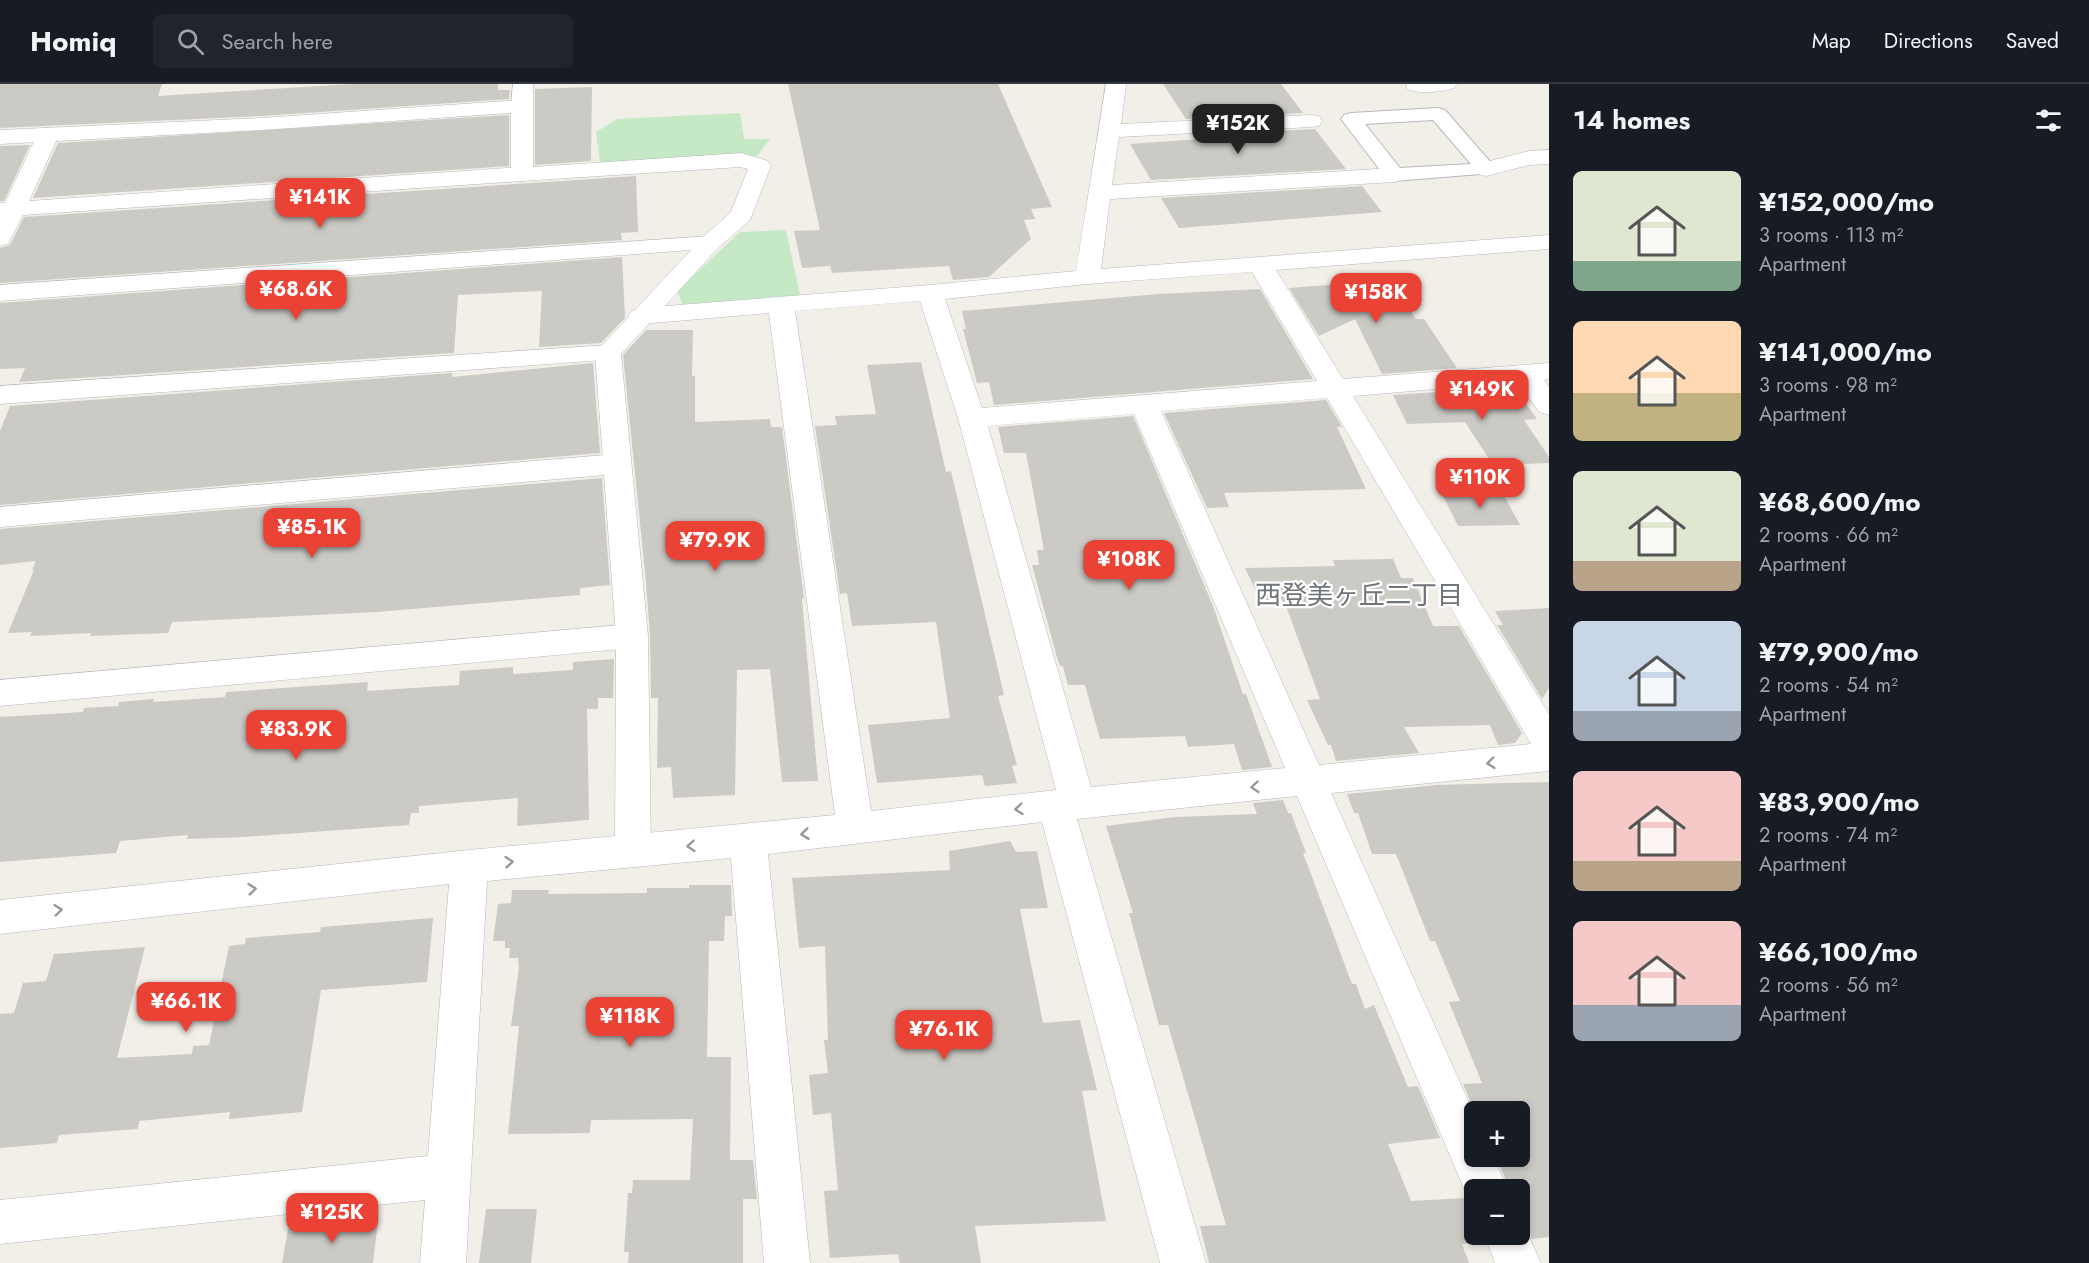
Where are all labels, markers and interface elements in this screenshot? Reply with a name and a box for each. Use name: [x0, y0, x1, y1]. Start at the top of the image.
search box: [153, 14, 573, 68]
text: Homiq: [30, 21, 117, 62]
icon: search: [174, 25, 207, 58]
text: Search here: [222, 25, 333, 57]
text: Map: [1812, 26, 1851, 56]
text: Directions: [1884, 26, 1973, 56]
text: Saved: [2006, 26, 2059, 56]
text: 14 homes: [1573, 101, 1690, 139]
pin: ¥152K: [1196, 104, 1280, 155]
icon: filters: [2032, 104, 2065, 137]
text: ¥152K: [1206, 109, 1270, 138]
pin: ¥141K: [278, 178, 362, 229]
text: ¥141K: [289, 183, 351, 212]
text: ¥152,000/mo: [1759, 183, 1934, 221]
icon: home: [1621, 195, 1693, 267]
text: 3 rooms · 113 m²: [1759, 221, 1903, 250]
text: Apartment: [1759, 250, 1846, 279]
pin: ¥68.6K: [247, 270, 345, 321]
pin: ¥158K: [1334, 273, 1418, 324]
text: ¥68.6K: [260, 275, 332, 304]
text: ¥158K: [1345, 278, 1407, 307]
text: ¥141,000/mo: [1759, 333, 1932, 371]
icon: home: [1621, 345, 1693, 417]
pin: ¥149K: [1440, 370, 1524, 421]
text: 3 rooms · 98 m²: [1759, 371, 1897, 400]
text: ¥149K: [1450, 375, 1514, 404]
text: Apartment: [1759, 400, 1846, 429]
pin: ¥110K: [1438, 458, 1522, 509]
text: ¥110K: [1450, 463, 1510, 492]
text: ¥68,600/mo: [1759, 483, 1921, 521]
icon: home: [1621, 495, 1693, 567]
pin: ¥85.1K: [263, 508, 361, 559]
text: ¥85.1K: [277, 513, 347, 542]
pin: ¥79.9K: [666, 521, 764, 572]
text: 2 rooms · 66 m²: [1759, 521, 1898, 550]
text: ¥79.9K: [679, 526, 751, 555]
pin: ¥108K: [1087, 540, 1171, 591]
text: ¥108K: [1097, 545, 1161, 574]
text: Apartment: [1759, 550, 1846, 579]
district label: 西登美ヶ丘二丁目: [1255, 576, 1463, 614]
text: ¥79,900/mo: [1759, 633, 1919, 671]
icon: home: [1621, 645, 1693, 717]
text: 2 rooms · 54 m²: [1759, 671, 1898, 700]
text: Apartment: [1759, 700, 1846, 729]
pin: ¥83.9K: [247, 710, 345, 761]
text: ¥83.9K: [260, 715, 332, 744]
one-way arrow: [1486, 756, 1495, 769]
one-way arrow: [1251, 780, 1260, 793]
text: ¥83,900/mo: [1759, 783, 1919, 821]
icon: home: [1621, 795, 1693, 867]
one-way arrow: [1015, 803, 1024, 815]
text: 2 rooms · 74 m²: [1759, 821, 1897, 850]
one-way arrow: [800, 827, 809, 840]
one-way arrow: [686, 839, 695, 852]
text: Apartment: [1759, 850, 1846, 879]
one-way arrow: [504, 856, 513, 869]
one-way arrow: [247, 883, 257, 896]
one-way arrow: [54, 905, 63, 917]
text: ¥66,100/mo: [1759, 933, 1918, 971]
icon: home: [1621, 945, 1693, 1017]
text: 2 rooms · 56 m²: [1759, 971, 1898, 1000]
pin: ¥66.1K: [137, 982, 235, 1033]
text: ¥66.1K: [151, 987, 221, 1016]
pin: ¥118K: [588, 997, 672, 1048]
text: Apartment: [1759, 1000, 1846, 1029]
text: ¥118K: [600, 1002, 660, 1031]
pin: ¥76.1K: [895, 1010, 993, 1061]
text: ¥76.1K: [909, 1015, 979, 1044]
map controls: [1464, 1101, 1530, 1245]
button: +: [1464, 1101, 1530, 1167]
button: −: [1464, 1179, 1530, 1245]
pin: ¥125K: [290, 1193, 374, 1244]
text: ¥125K: [300, 1198, 364, 1227]

